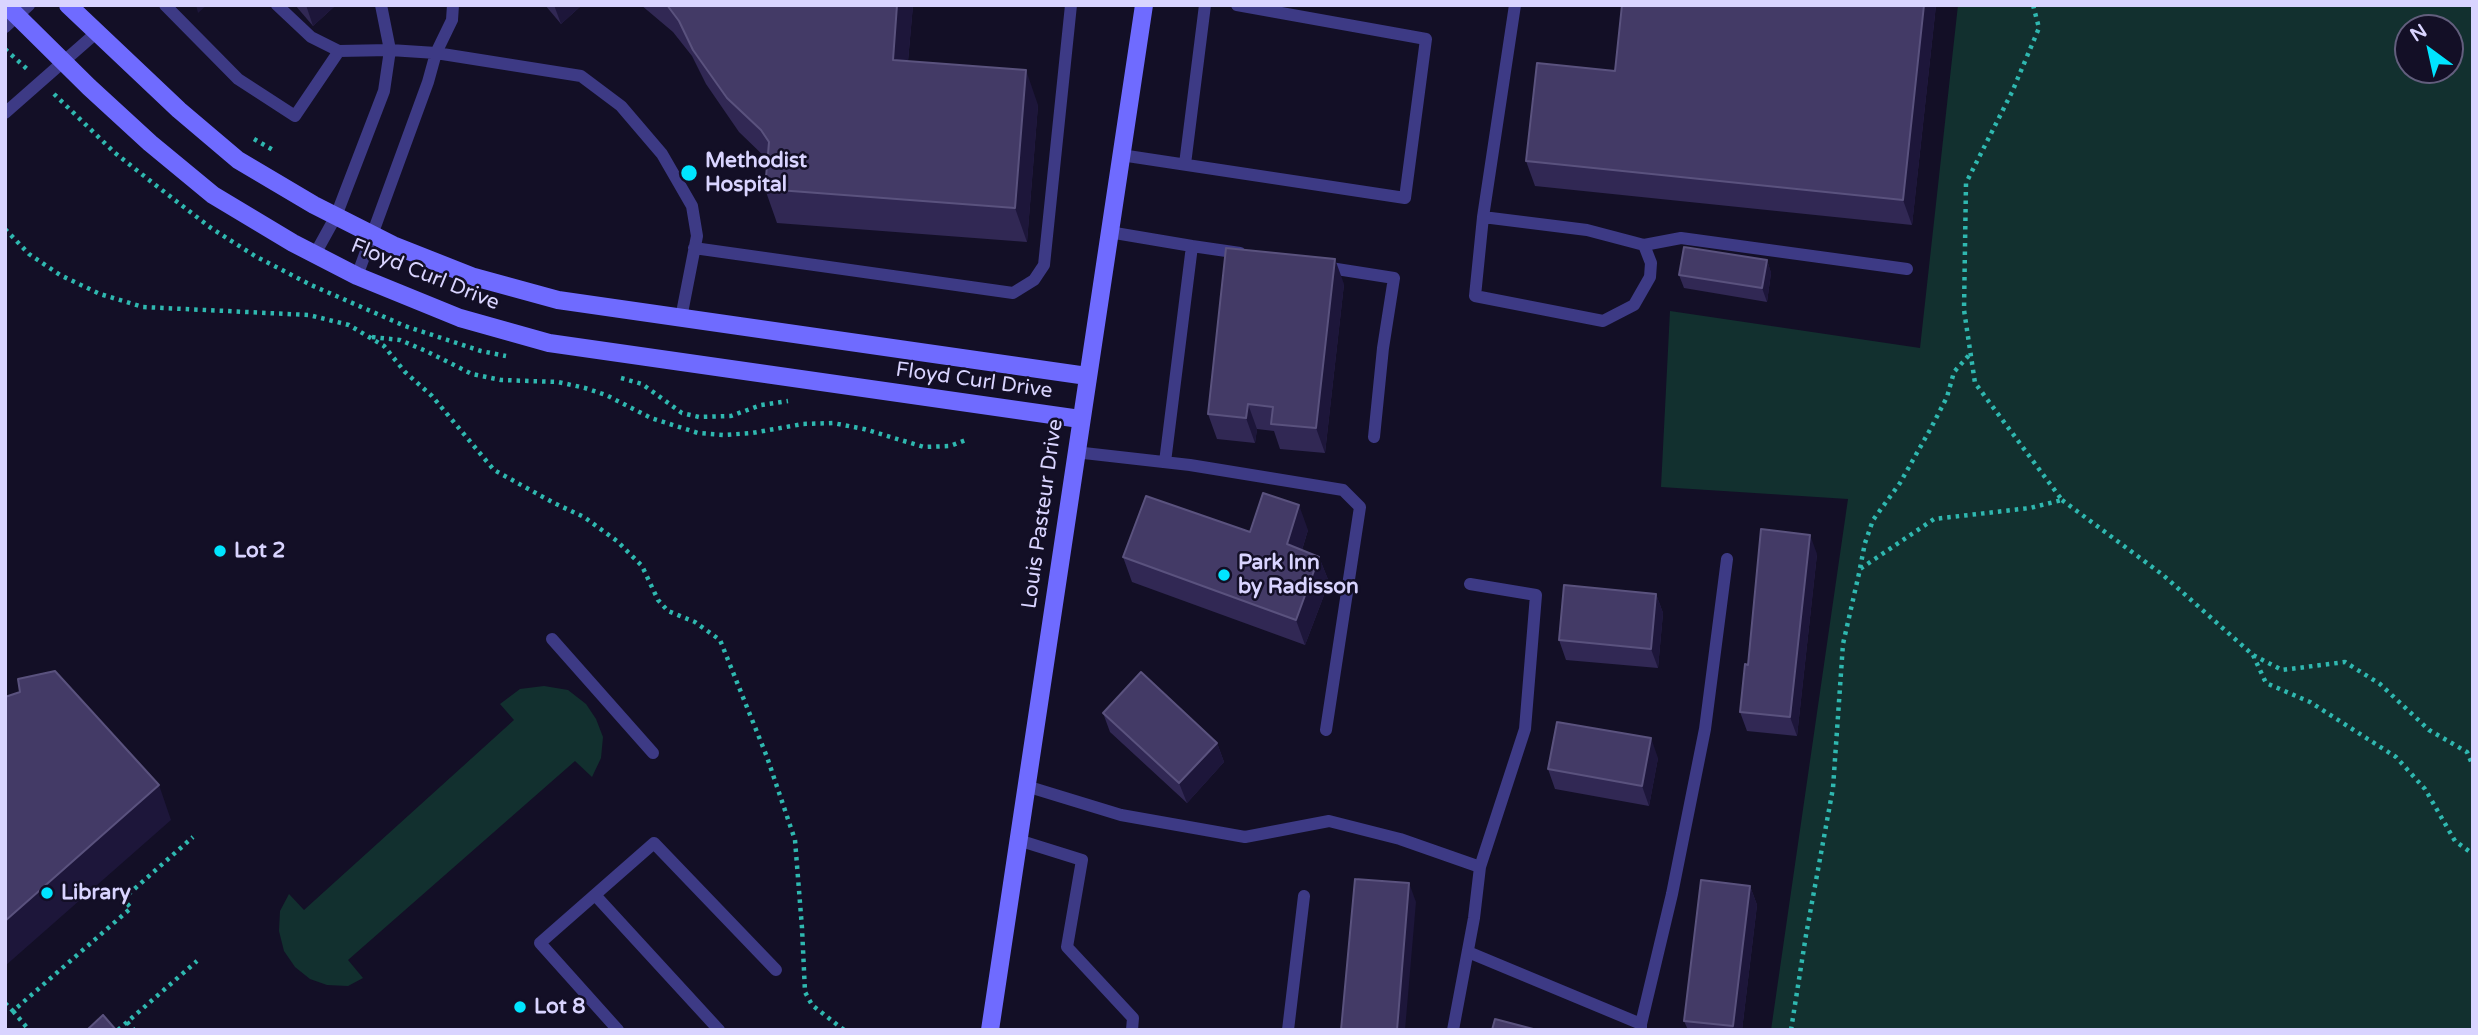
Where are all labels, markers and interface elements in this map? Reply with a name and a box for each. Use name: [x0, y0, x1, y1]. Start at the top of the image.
north arrow: [2394, 14, 2464, 84]
text: N: [2406, 20, 2431, 46]
place label: Methodist Hospital: [705, 148, 807, 198]
marker: Methodist Hospital: [679, 163, 699, 183]
street label: Floyd Curl Drive: [347, 234, 503, 316]
street label: Floyd Curl Drive: [894, 358, 1054, 404]
street label: Louis Pasteur Drive: [1017, 417, 1069, 611]
place label: Lot 2: [234, 538, 285, 564]
marker: Lot 2: [212, 543, 228, 559]
place label: Park Inn by Radisson: [1238, 550, 1359, 600]
marker: Park Inn by Radisson: [1216, 567, 1232, 583]
place label: Library: [61, 880, 131, 906]
marker: Library: [39, 885, 55, 901]
place label: Lot 8: [534, 994, 585, 1020]
marker: Lot 8: [512, 999, 528, 1015]

